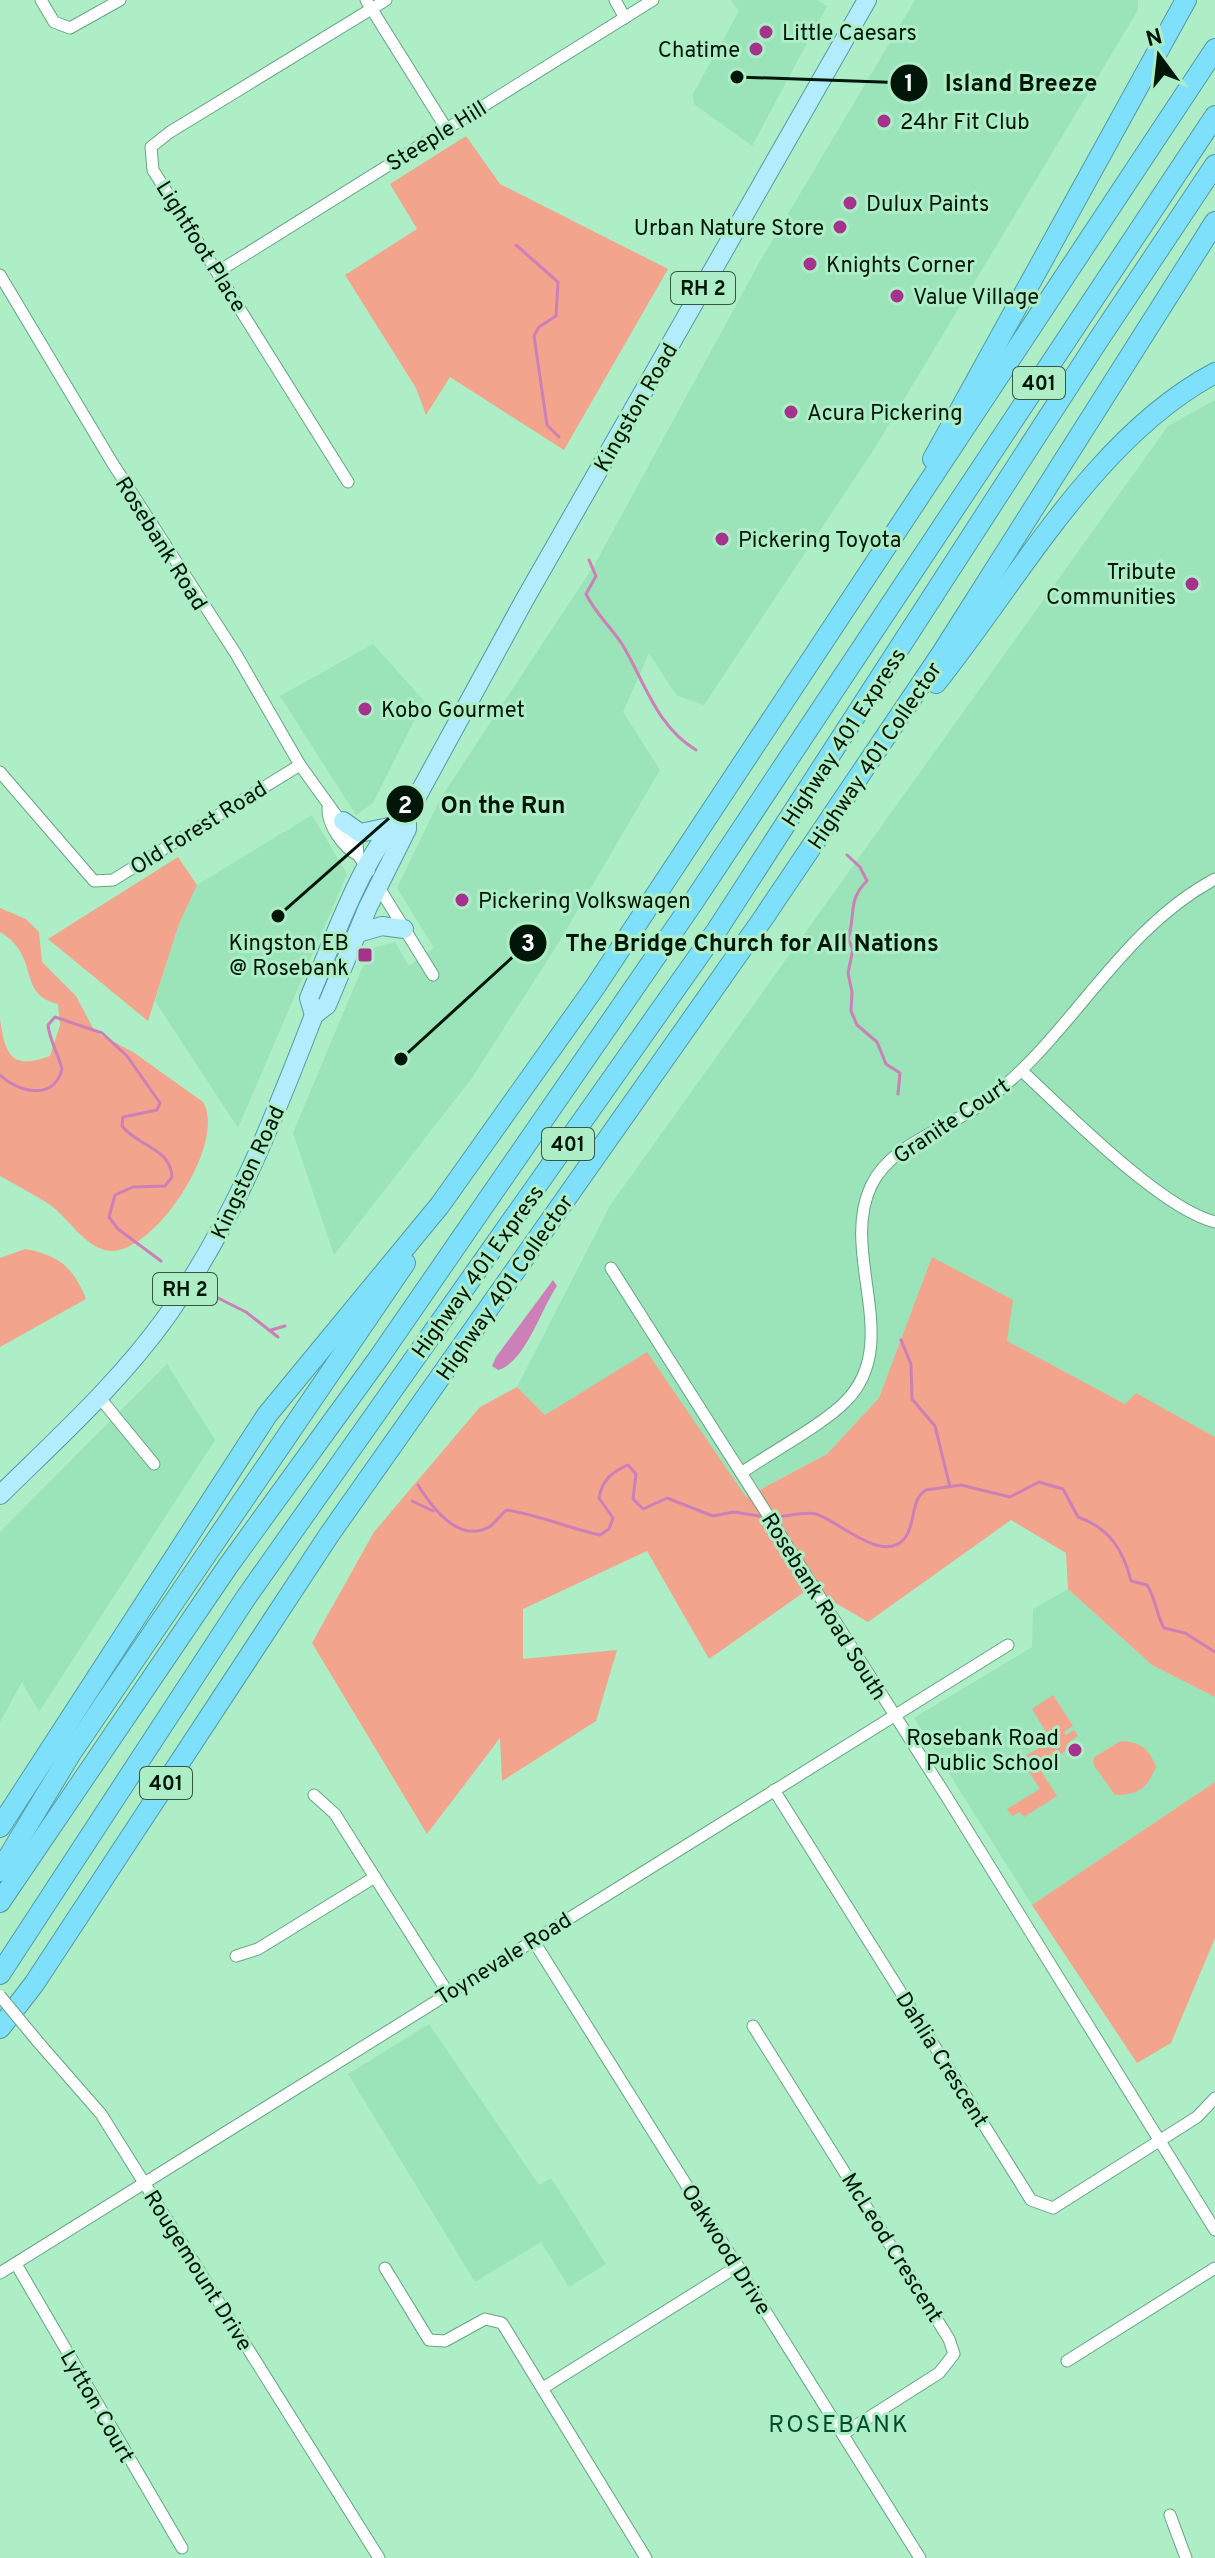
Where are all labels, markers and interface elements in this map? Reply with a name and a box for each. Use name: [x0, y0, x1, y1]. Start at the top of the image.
north arrow: [1119, 16, 1199, 96]
place label: Little Caesars: [782, 21, 917, 48]
marker: Little Caesars: [757, 23, 775, 41]
text: N: [1143, 24, 1166, 54]
place label: Chatime: [658, 38, 740, 65]
marker: Chatime: [747, 40, 765, 58]
callout: Island Breeze: [889, 59, 1114, 107]
text: 1: [904, 70, 914, 100]
text: Island Breeze: [945, 70, 1097, 100]
street label: Steeple Hill: [382, 96, 492, 179]
place label: 24hr Fit Club: [900, 110, 1030, 137]
marker: 24hr Fit Club: [875, 112, 893, 130]
street label: Lightfoot Place: [149, 177, 251, 318]
place label: Dulux Paints: [866, 192, 989, 219]
marker: Dulux Paints: [841, 194, 859, 212]
place label: Urban Nature Store: [634, 216, 824, 243]
marker: Urban Nature Store: [831, 218, 849, 236]
place label: Knights Corner: [826, 253, 975, 280]
marker: Knights Corner: [801, 255, 819, 273]
road number: RH 2: [671, 272, 735, 304]
place label: Value Village: [913, 285, 1039, 312]
marker: Value Village: [888, 287, 906, 305]
street label: Kingston Road: [589, 339, 685, 477]
road number: 401: [1013, 367, 1065, 399]
place label: Acura Pickering: [807, 401, 963, 428]
marker: Acura Pickering: [782, 403, 800, 421]
street label: Rosebank Road: [108, 472, 212, 616]
place label: Pickering Toyota: [738, 528, 901, 555]
marker: Pickering Toyota: [713, 530, 731, 548]
place label: Tribute Communities: [1046, 560, 1176, 612]
marker: Tribute Communities: [1183, 575, 1201, 593]
street label: Highway 401 Express: [777, 644, 913, 833]
street label: Highway 401 Collector: [803, 657, 949, 855]
place label: Kobo Gourmet: [381, 698, 525, 725]
marker: Kobo Gourmet: [356, 700, 374, 718]
street label: Old Forest Road: [126, 776, 273, 882]
callout: On the Run: [385, 780, 581, 828]
text: 2: [398, 792, 412, 822]
text: On the Run: [441, 792, 565, 822]
place label: Pickering Volkswagen: [478, 889, 691, 916]
marker: Pickering Volkswagen: [453, 891, 471, 909]
callout: The Bridge Church for All Nations: [508, 919, 955, 967]
text: 3: [521, 930, 535, 960]
text: The Bridge Church for All Nations: [565, 930, 939, 960]
place label: Kingston EB @ Rosebank: [228, 931, 349, 983]
marker: Kingston EB @ Rosebank: [356, 946, 374, 964]
street label: Granite Court: [889, 1073, 1016, 1171]
street label: Kingston Road: [207, 1102, 292, 1244]
road number: 401: [542, 1128, 594, 1160]
street label: Highway 401 Express: [407, 1180, 551, 1364]
street label: Highway 401 Collector: [432, 1190, 581, 1387]
road number: RH 2: [153, 1273, 217, 1305]
street label: Rosebank Road South: [754, 1509, 891, 1706]
place label: Rosebank Road Public School: [906, 1726, 1059, 1778]
marker: Rosebank Road Public School: [1066, 1741, 1084, 1759]
road number: 401: [140, 1767, 192, 1799]
street label: Toynevale Road: [431, 1908, 577, 2013]
street label: Dahlia Crescent: [889, 1988, 993, 2133]
street label: McLeod Crescent: [834, 2169, 948, 2328]
street label: Oakwood Drive: [674, 2180, 776, 2321]
street label: Rougemount Drive: [137, 2186, 257, 2357]
street label: Lytton Court: [53, 2346, 139, 2468]
district label: ROSEBANK: [768, 2411, 910, 2441]

